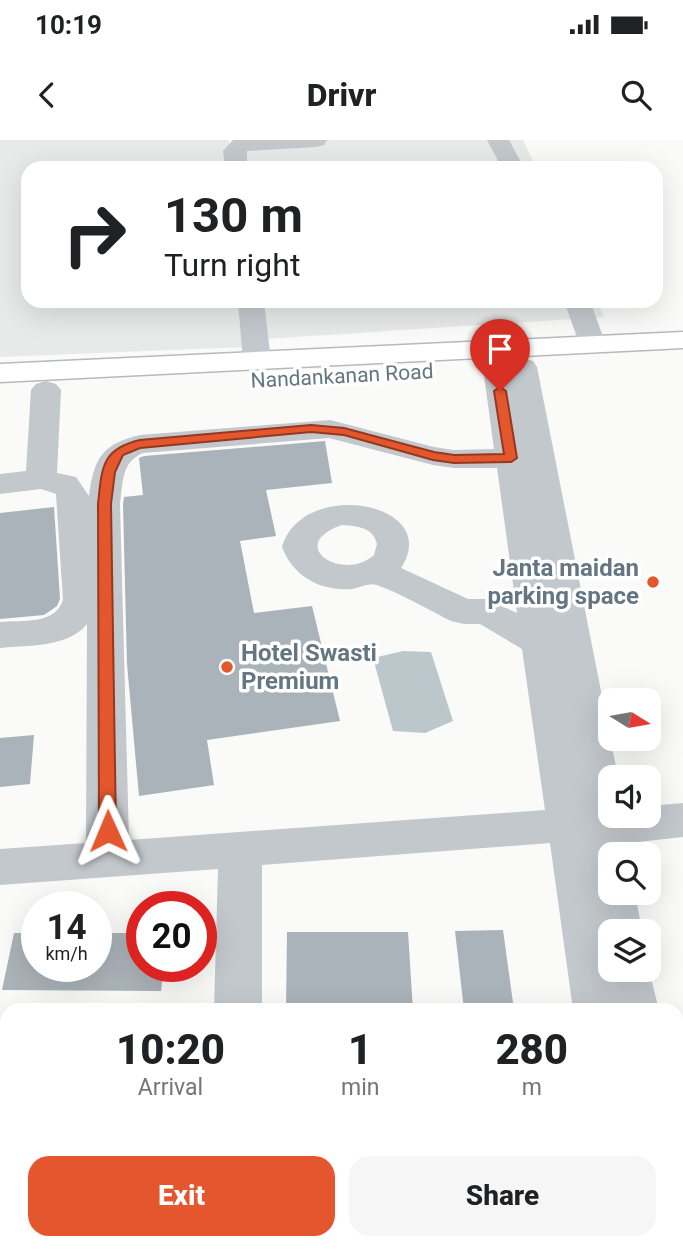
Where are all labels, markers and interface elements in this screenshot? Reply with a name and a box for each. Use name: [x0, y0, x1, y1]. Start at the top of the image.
text: 10:19: [35, 10, 102, 40]
icon: back: [28, 76, 66, 114]
text: Drivr: [307, 76, 376, 114]
icon: search: [617, 76, 655, 114]
text: 130 m: [164, 187, 303, 244]
icon: right: [49, 189, 140, 280]
text: Turn right: [164, 246, 300, 284]
pin: [470, 319, 530, 391]
icon: arrive: [481, 330, 519, 368]
street label: Nandankanan Road: [250, 359, 434, 393]
place label: Janta maidan parking space: [487, 554, 639, 610]
marker: Janta maidan parking space: [645, 574, 661, 590]
place label: Hotel Swasti Premium: [241, 639, 377, 695]
marker: Hotel Swasti Premium: [219, 659, 235, 675]
north arrow: [598, 688, 662, 751]
map controls: [598, 688, 661, 982]
button: sound: [598, 765, 661, 828]
position arrow: [71, 794, 145, 868]
button: search: [598, 842, 661, 905]
speed limit sign: 20: [126, 891, 217, 982]
text: 14: [46, 907, 87, 948]
button: layers: [598, 919, 661, 982]
text: km/h: [45, 943, 88, 964]
text: 10:20: [116, 1025, 225, 1074]
text: 1: [348, 1025, 372, 1074]
text: 280: [495, 1025, 568, 1074]
text: Arrival: [138, 1074, 203, 1101]
text: min: [341, 1074, 379, 1101]
text: m: [522, 1074, 542, 1101]
button: Exit: [28, 1156, 335, 1236]
button: Share: [349, 1156, 656, 1236]

